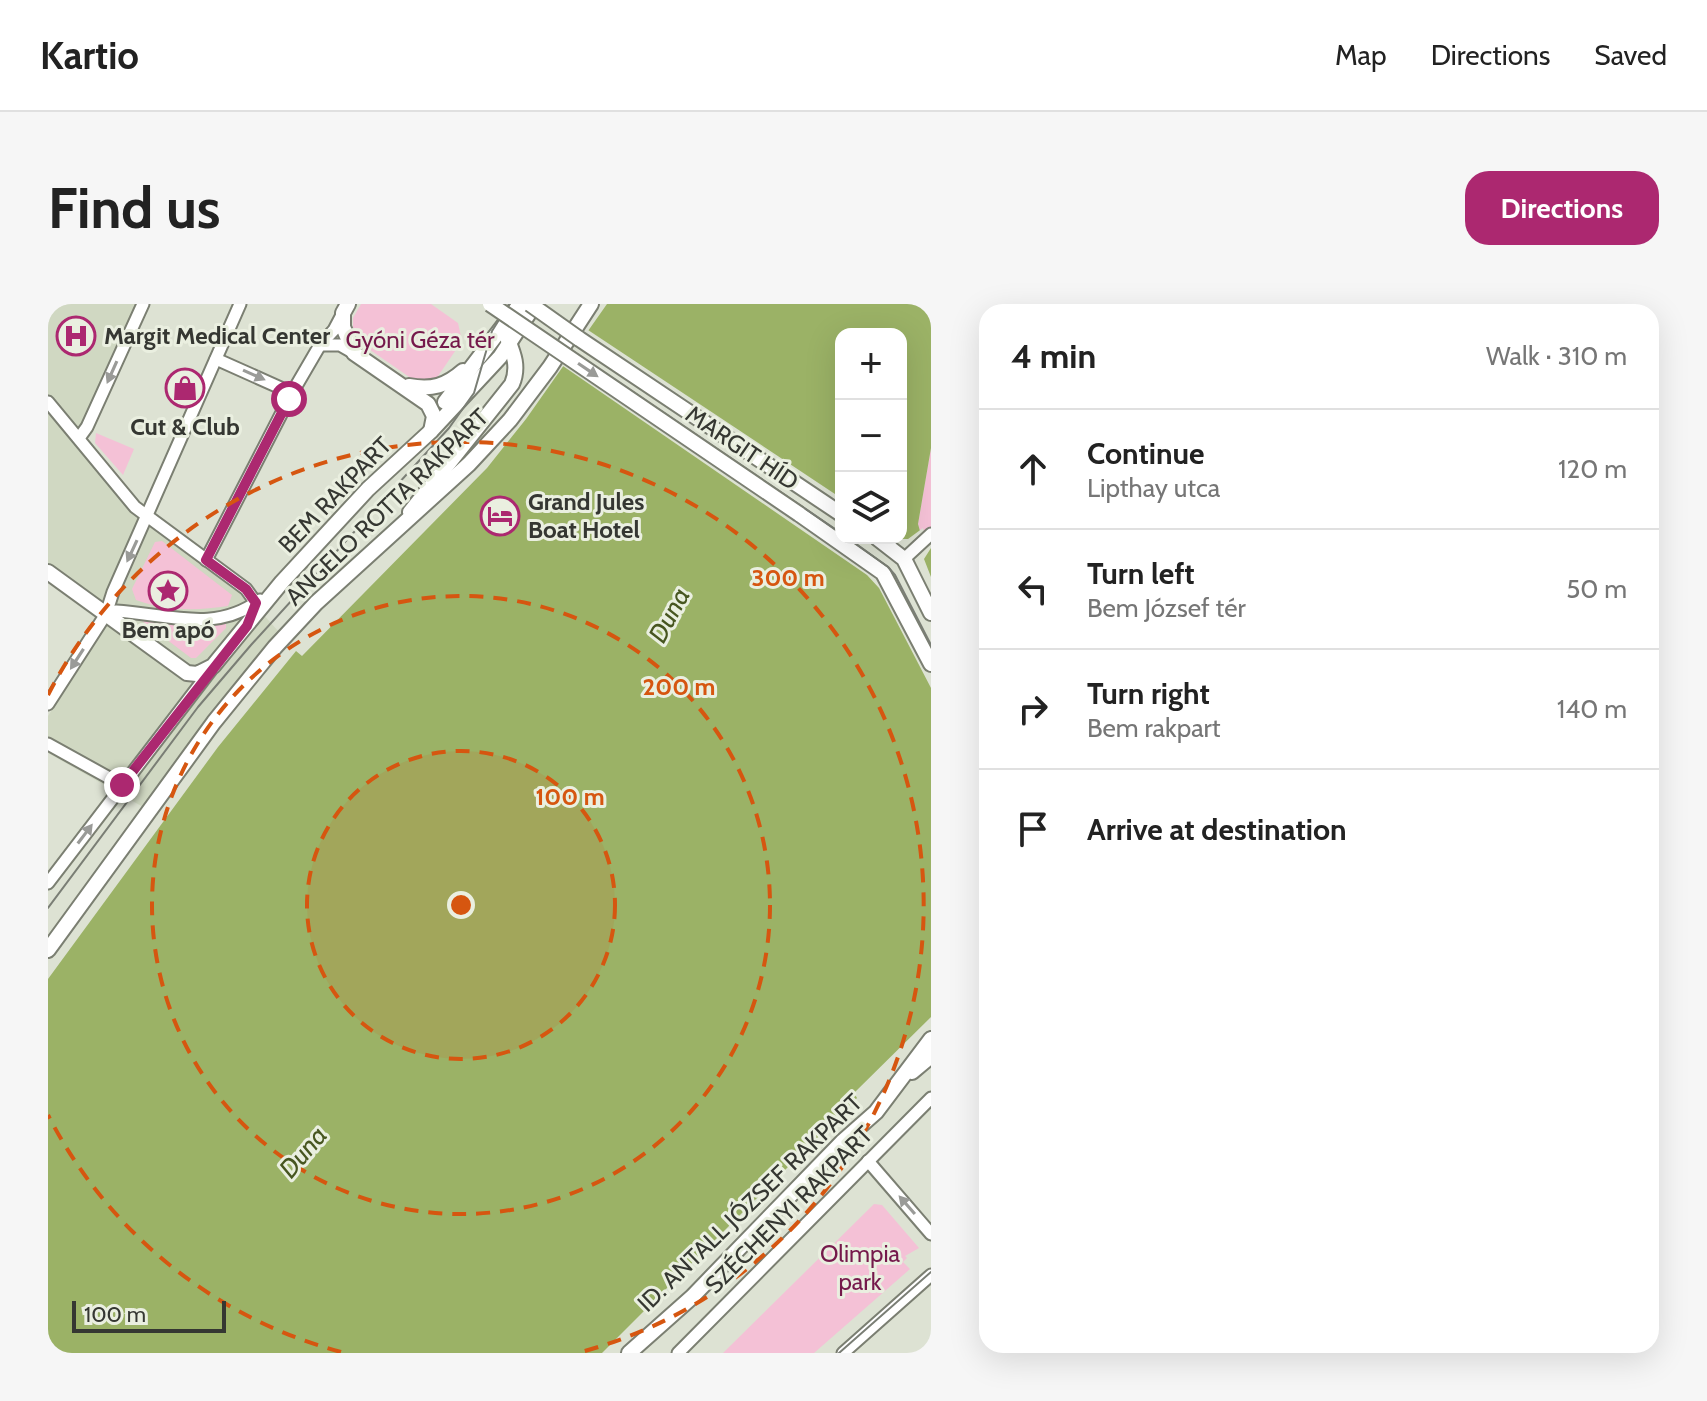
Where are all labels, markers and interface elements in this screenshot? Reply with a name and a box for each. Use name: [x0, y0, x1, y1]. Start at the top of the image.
text: Kartio: [40, 32, 139, 79]
text: Map: [1335, 38, 1387, 72]
text: Directions: [1431, 38, 1550, 72]
text: Saved: [1594, 38, 1667, 72]
button: Directions: [1465, 171, 1659, 245]
text: Find us: [48, 174, 221, 242]
hospital icon: Margit Medical Center: [55, 315, 97, 357]
place label: Margit Medical Center: [104, 321, 330, 350]
park label: Gyóni Géza tér: [345, 325, 495, 354]
map controls: [835, 328, 907, 544]
button: +: [835, 328, 907, 400]
text: 4 min: [1011, 335, 1096, 377]
text: Walk · 310 m: [1486, 340, 1627, 372]
one-way arrow: [105, 360, 119, 384]
one-way arrow: [578, 362, 599, 377]
shop icon: Cut & Club: [164, 367, 206, 409]
one-way arrow: [242, 369, 266, 382]
route start: [271, 381, 307, 417]
street label: MARGIT HÍD: [680, 399, 804, 496]
button: −: [835, 400, 907, 472]
street label: ANGELO ROTTA RAKPART: [279, 402, 494, 611]
place label: Cut & Club: [130, 412, 240, 441]
street label: BEM RAKPART: [272, 431, 397, 559]
text: Continue: [1087, 435, 1204, 472]
icon: ahead: [1011, 447, 1055, 491]
text: 120 m: [1558, 453, 1627, 485]
button: layers: [835, 472, 907, 544]
text: Lipthay utca: [1087, 472, 1220, 504]
place label: Grand Jules Boat Hotel: [528, 487, 644, 544]
hotel icon: Grand Jules Boat Hotel: [479, 495, 521, 537]
one-way arrow: [125, 540, 139, 563]
text: Turn left: [1087, 555, 1195, 592]
text: 300 m: [751, 563, 825, 592]
icon: left: [1011, 567, 1055, 611]
place icon: Bem apó: [147, 570, 189, 612]
text: 50 m: [1566, 573, 1627, 605]
water label: Duna: [641, 582, 697, 648]
text: Bem József tér: [1087, 592, 1246, 624]
place label: Bem apó: [121, 615, 215, 644]
one-way arrow: [70, 648, 84, 670]
text: 200 m: [643, 672, 715, 701]
text: Turn right: [1087, 675, 1210, 712]
icon: right: [1011, 687, 1055, 731]
text: 140 m: [1557, 693, 1627, 725]
text: Bem rakpart: [1087, 712, 1221, 744]
route end: [104, 767, 140, 803]
text: 100 m: [535, 782, 605, 811]
icon: arrive: [1011, 807, 1055, 851]
text: Arrive at destination: [1087, 811, 1347, 848]
one-way arrow: [77, 824, 93, 844]
centre of rings: [447, 891, 475, 919]
street label: ID. ANTALL JÓZSEF RAKPART: [631, 1088, 868, 1318]
water label: Duna: [272, 1120, 334, 1184]
street label: SZÉCHENYI RAKPART: [699, 1120, 878, 1299]
one-way arrow: [899, 1196, 916, 1216]
park label: Olimpia park: [820, 1239, 901, 1296]
scale bar: [72, 1297, 226, 1333]
text: 100 m: [84, 1301, 146, 1328]

